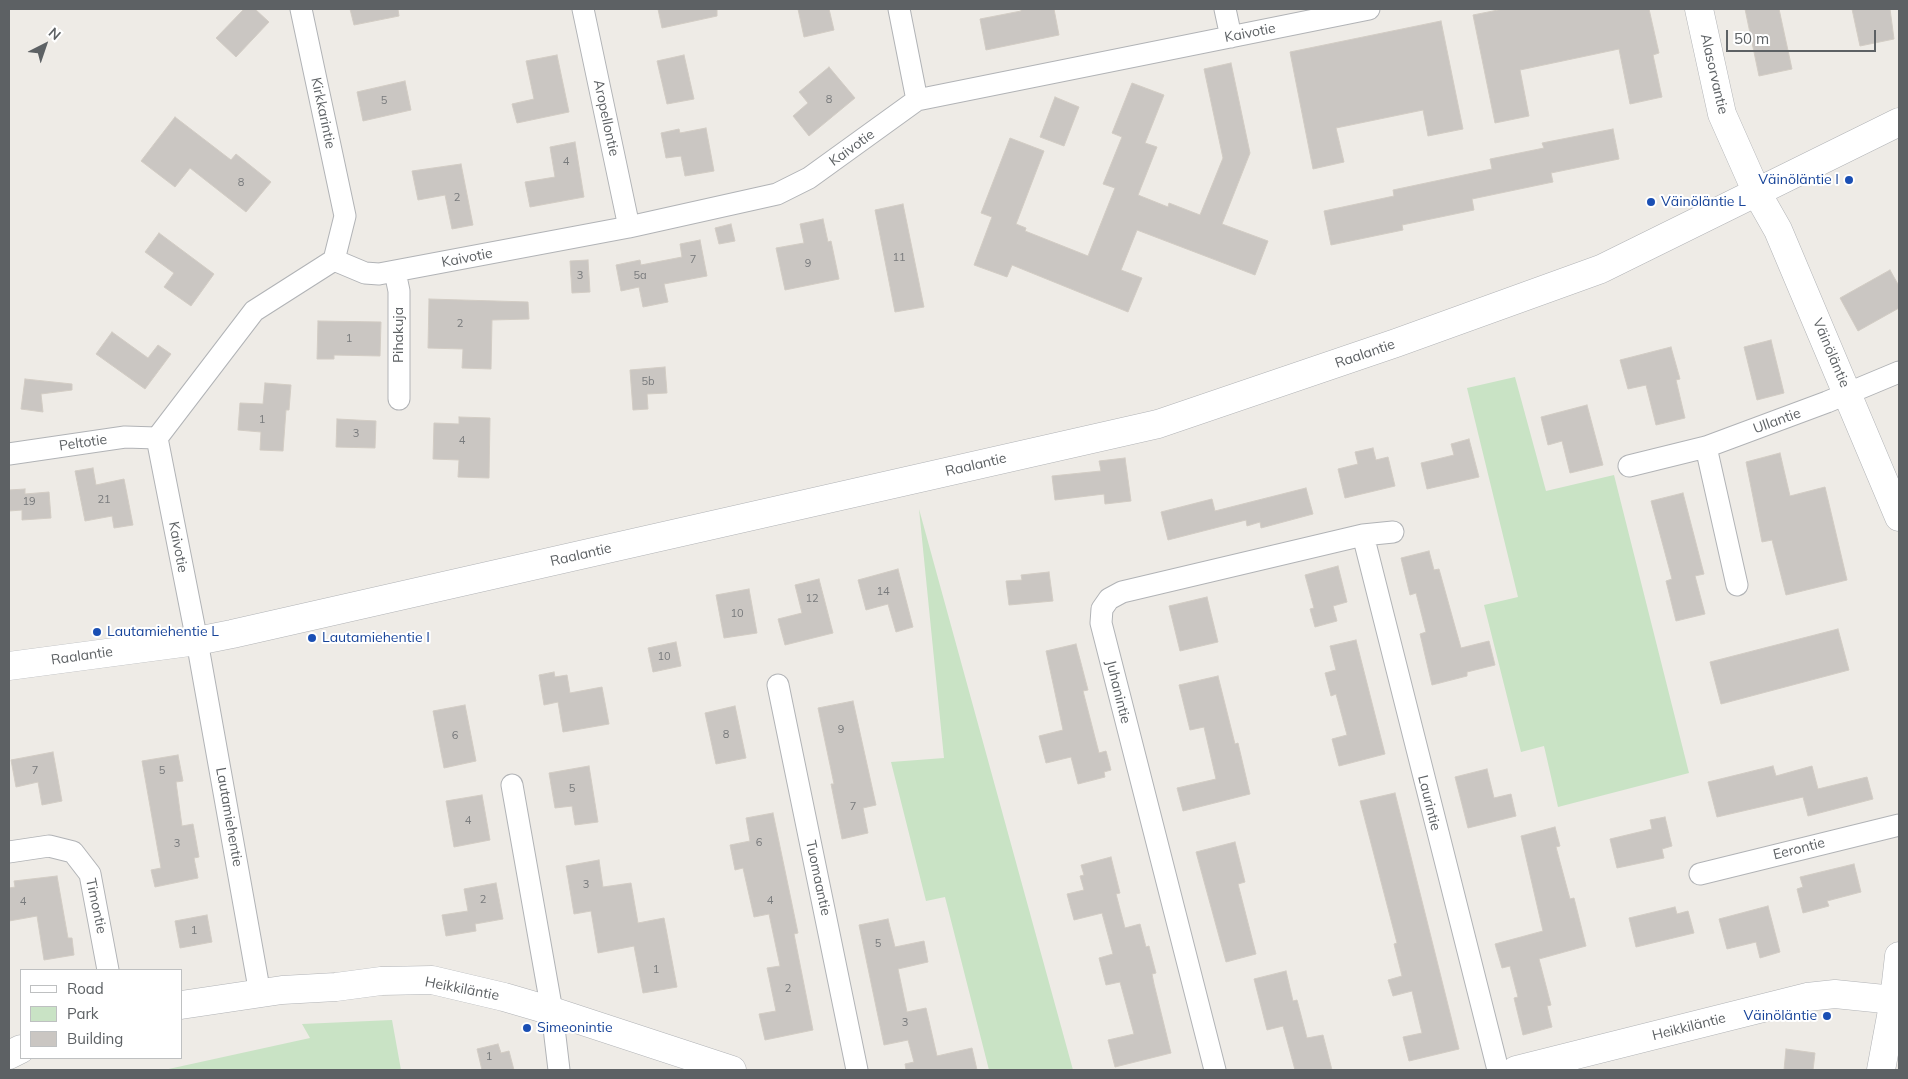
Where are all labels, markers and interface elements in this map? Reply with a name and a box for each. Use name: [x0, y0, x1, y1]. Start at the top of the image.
north arrow: [20, 20, 70, 70]
street label: Kaivotie: [1223, 20, 1277, 46]
scale bar: [1728, 20, 1878, 52]
text: N: [45, 23, 65, 44]
text: 50 m: [1734, 29, 1769, 48]
street label: Alasorvantie: [1697, 32, 1731, 116]
street label: Kirkkarintie: [307, 76, 339, 150]
street label: Aropellontie: [590, 78, 622, 158]
house number: 8: [826, 93, 832, 107]
house number: 5: [381, 94, 387, 108]
street label: Kaivotie: [826, 126, 878, 170]
house number: 4: [563, 155, 569, 169]
place label: Väinöläntie I: [1758, 172, 1839, 188]
marker: Väinöläntie I: [1843, 174, 1855, 186]
house number: 8: [238, 176, 244, 190]
house number: 2: [454, 191, 460, 205]
place label: Väinöläntie L: [1661, 194, 1746, 210]
marker: Väinöläntie L: [1645, 196, 1657, 208]
street label: Kaivotie: [440, 245, 494, 271]
house number: 11: [892, 251, 906, 265]
house number: 7: [690, 253, 696, 267]
house number: 9: [805, 257, 811, 271]
house number: 3: [577, 269, 583, 283]
house number: 5a: [633, 269, 647, 283]
street label: Pihakuja: [391, 307, 407, 363]
street label: Väinöläntie: [1809, 316, 1853, 390]
house number: 2: [457, 317, 463, 331]
house number: 1: [346, 332, 352, 346]
street label: Raalantie: [1333, 336, 1397, 372]
house number: 5b: [641, 375, 655, 389]
street label: Ullantie: [1751, 405, 1803, 437]
house number: 1: [259, 413, 265, 427]
house number: 3: [353, 427, 359, 441]
street label: Peltotie: [58, 431, 108, 455]
house number: 4: [459, 434, 465, 448]
street label: Raalantie: [944, 450, 1008, 480]
house number: 21: [97, 493, 111, 507]
house number: 19: [22, 495, 36, 509]
street label: Kaivotie: [165, 520, 191, 574]
street label: Raalantie: [549, 540, 613, 570]
house number: 14: [876, 585, 890, 599]
house number: 12: [805, 592, 819, 606]
house number: 10: [730, 607, 744, 621]
place label: Lautamiehentie L: [107, 624, 219, 640]
marker: Lautamiehentie L: [91, 626, 103, 638]
place label: Lautamiehentie I: [322, 630, 430, 646]
marker: Lautamiehentie I: [306, 632, 318, 644]
street label: Raalantie: [50, 643, 114, 669]
house number: 10: [657, 650, 671, 664]
street label: Juhanintie: [1102, 658, 1134, 726]
house number: 9: [838, 723, 844, 737]
house number: 8: [723, 728, 729, 742]
house number: 6: [452, 729, 458, 743]
house number: 7: [32, 764, 38, 778]
house number: 5: [159, 764, 165, 778]
street label: Lautamiehentie: [212, 766, 246, 868]
street label: Laurintie: [1414, 774, 1444, 832]
house number: 5: [569, 782, 575, 796]
house number: 7: [850, 800, 856, 814]
house number: 4: [465, 814, 471, 828]
street label: Eerontie: [1771, 834, 1827, 864]
house number: 6: [756, 836, 762, 850]
house number: 3: [174, 837, 180, 851]
street label: Tuomaantie: [802, 839, 834, 917]
street label: Timontie: [82, 877, 110, 935]
house number: 3: [583, 878, 589, 892]
house number: 2: [480, 893, 486, 907]
house number: 4: [767, 894, 773, 908]
house number: 4: [20, 895, 26, 909]
house number: 1: [191, 924, 197, 938]
house number: 5: [875, 937, 881, 951]
house number: 1: [653, 963, 659, 977]
legend: [20, 969, 182, 1059]
street label: Heikkiläntie: [423, 974, 501, 1004]
text: Road: [67, 979, 104, 998]
house number: 2: [785, 982, 791, 996]
text: Park: [67, 1004, 99, 1023]
place label: Väinöläntie: [1744, 1008, 1817, 1024]
street label: Heikkiläntie: [1650, 1010, 1728, 1044]
marker: Väinöläntie: [1821, 1010, 1833, 1022]
house number: 3: [902, 1016, 908, 1030]
place label: Simeonintie: [537, 1020, 613, 1036]
marker: Simeonintie: [521, 1022, 533, 1034]
text: Building: [67, 1029, 123, 1048]
house number: 1: [486, 1050, 492, 1064]

